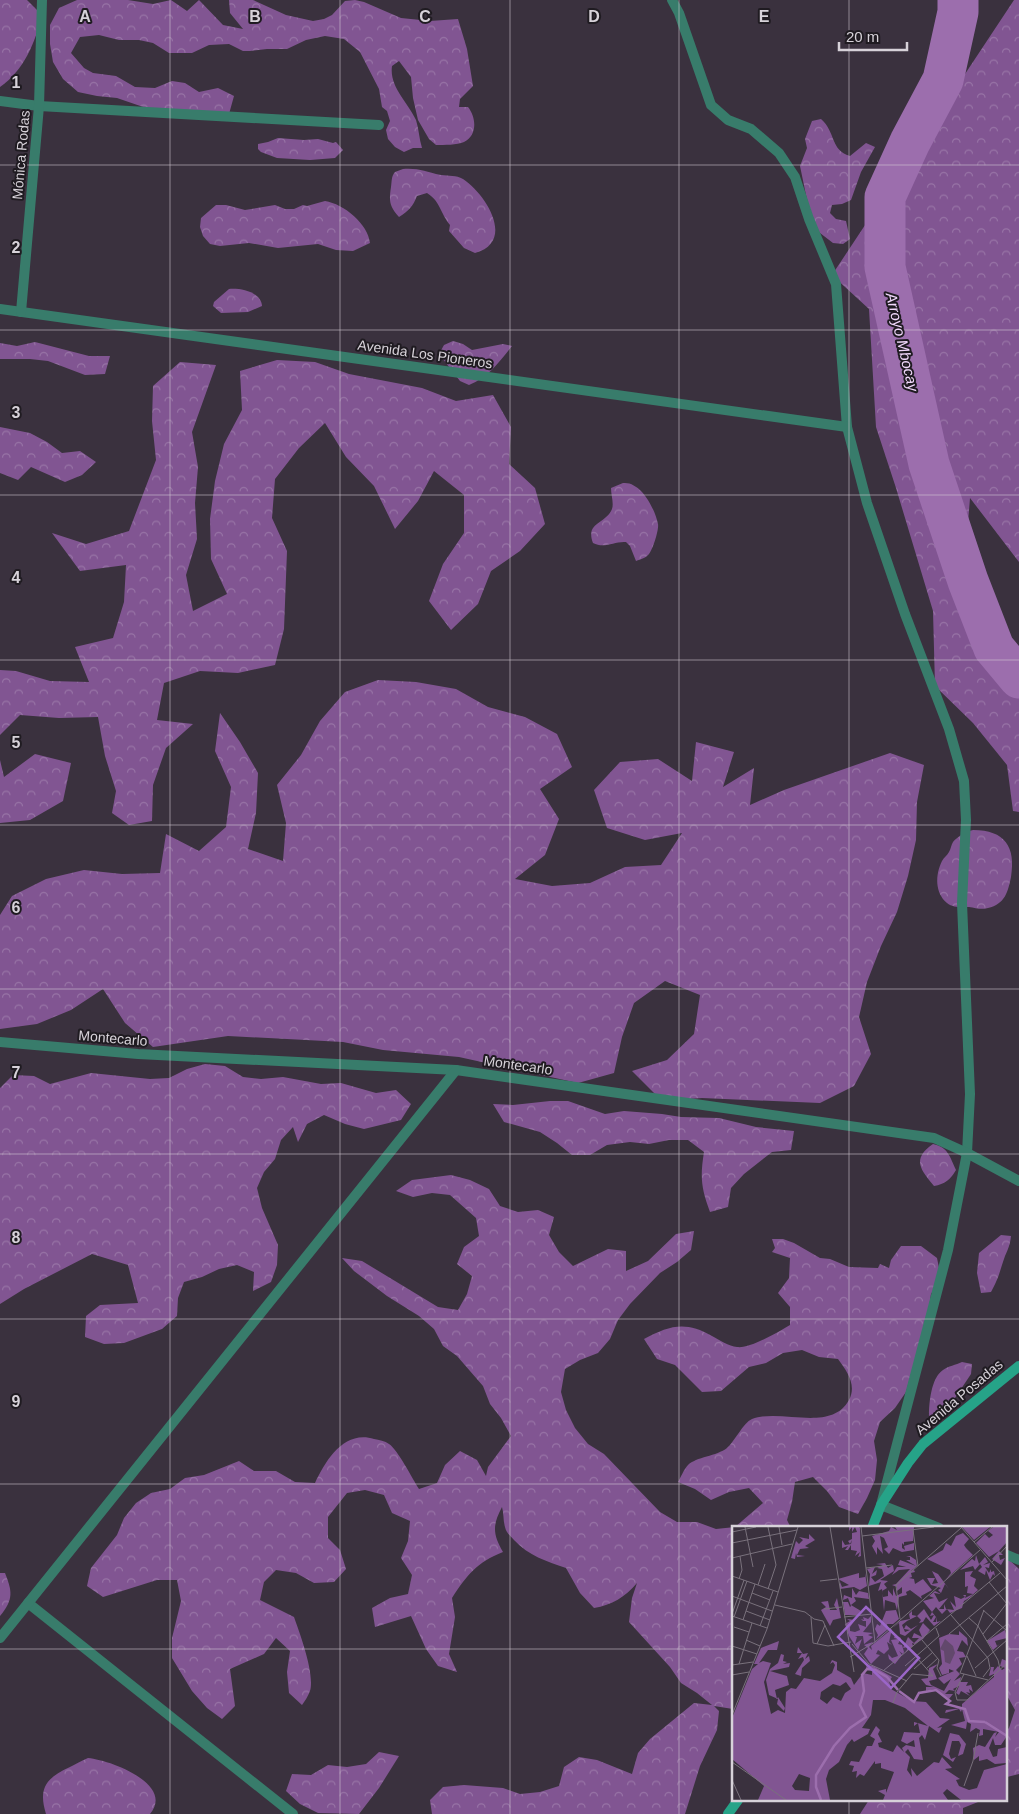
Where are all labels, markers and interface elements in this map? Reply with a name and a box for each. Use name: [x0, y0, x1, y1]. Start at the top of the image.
text: A: [79, 8, 91, 25]
text: B: [249, 8, 261, 25]
text: C: [419, 8, 431, 25]
text: D: [588, 8, 600, 25]
text: E: [759, 8, 770, 25]
scale bar: [839, 20, 906, 52]
text: 20 m: [846, 28, 879, 45]
text: 1: [12, 74, 21, 91]
street label: Mónica Rodas: [9, 110, 33, 200]
text: 2: [12, 239, 21, 256]
water label: Arroyo Mbocay: [883, 290, 922, 394]
street label: Avenida Los Pioneros: [357, 337, 493, 371]
text: 3: [12, 404, 21, 421]
text: 4: [12, 569, 21, 586]
text: 5: [12, 734, 21, 751]
text: 6: [12, 899, 21, 916]
street label: Montecarlo: [78, 1027, 148, 1049]
street label: Montecarlo: [483, 1052, 554, 1078]
text: 7: [12, 1064, 21, 1081]
text: 8: [12, 1229, 21, 1246]
street label: Avenida Posadas: [912, 1356, 1006, 1438]
text: 9: [12, 1393, 21, 1410]
inset map: [732, 1526, 1006, 1802]

